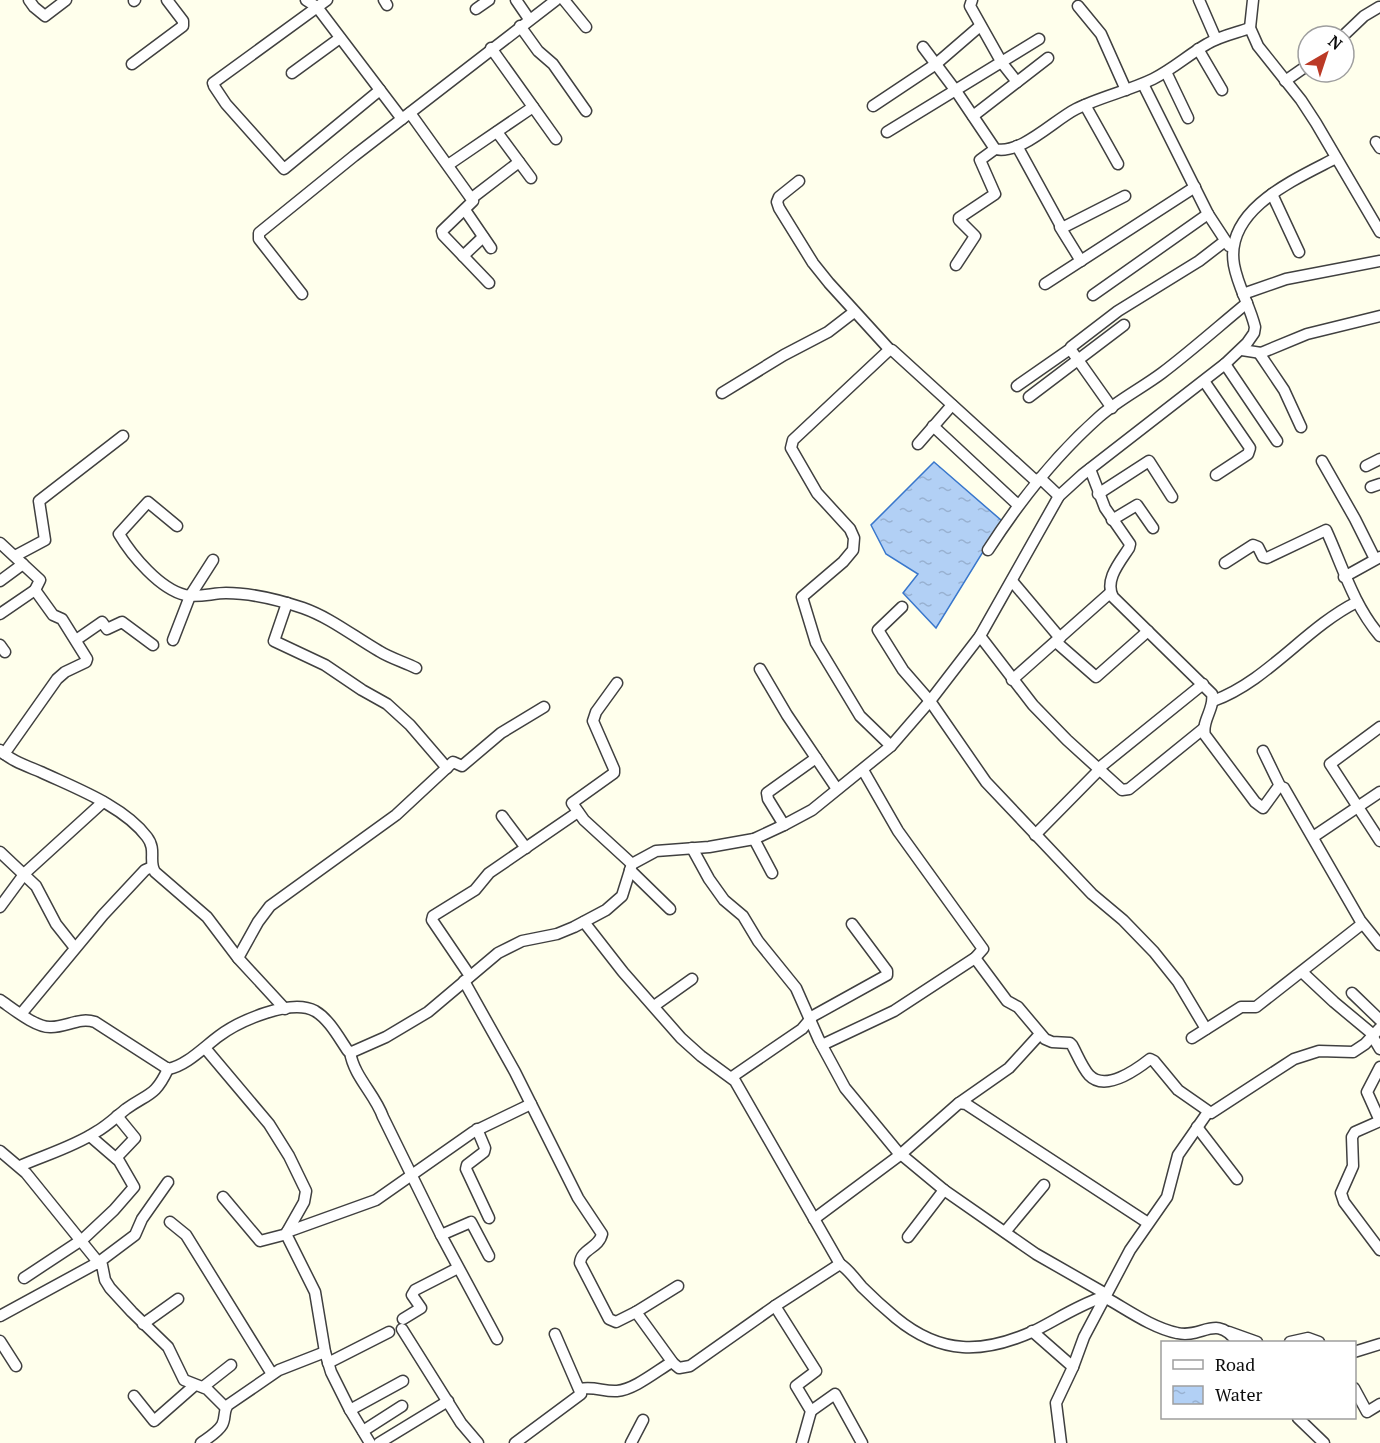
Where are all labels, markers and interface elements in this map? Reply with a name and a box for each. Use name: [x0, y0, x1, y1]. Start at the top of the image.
north arrow: [1296, 24, 1356, 84]
text: N: [1324, 30, 1347, 55]
legend: [1161, 1341, 1356, 1419]
text: Road: [1215, 1352, 1255, 1376]
text: Water: [1215, 1382, 1262, 1406]

